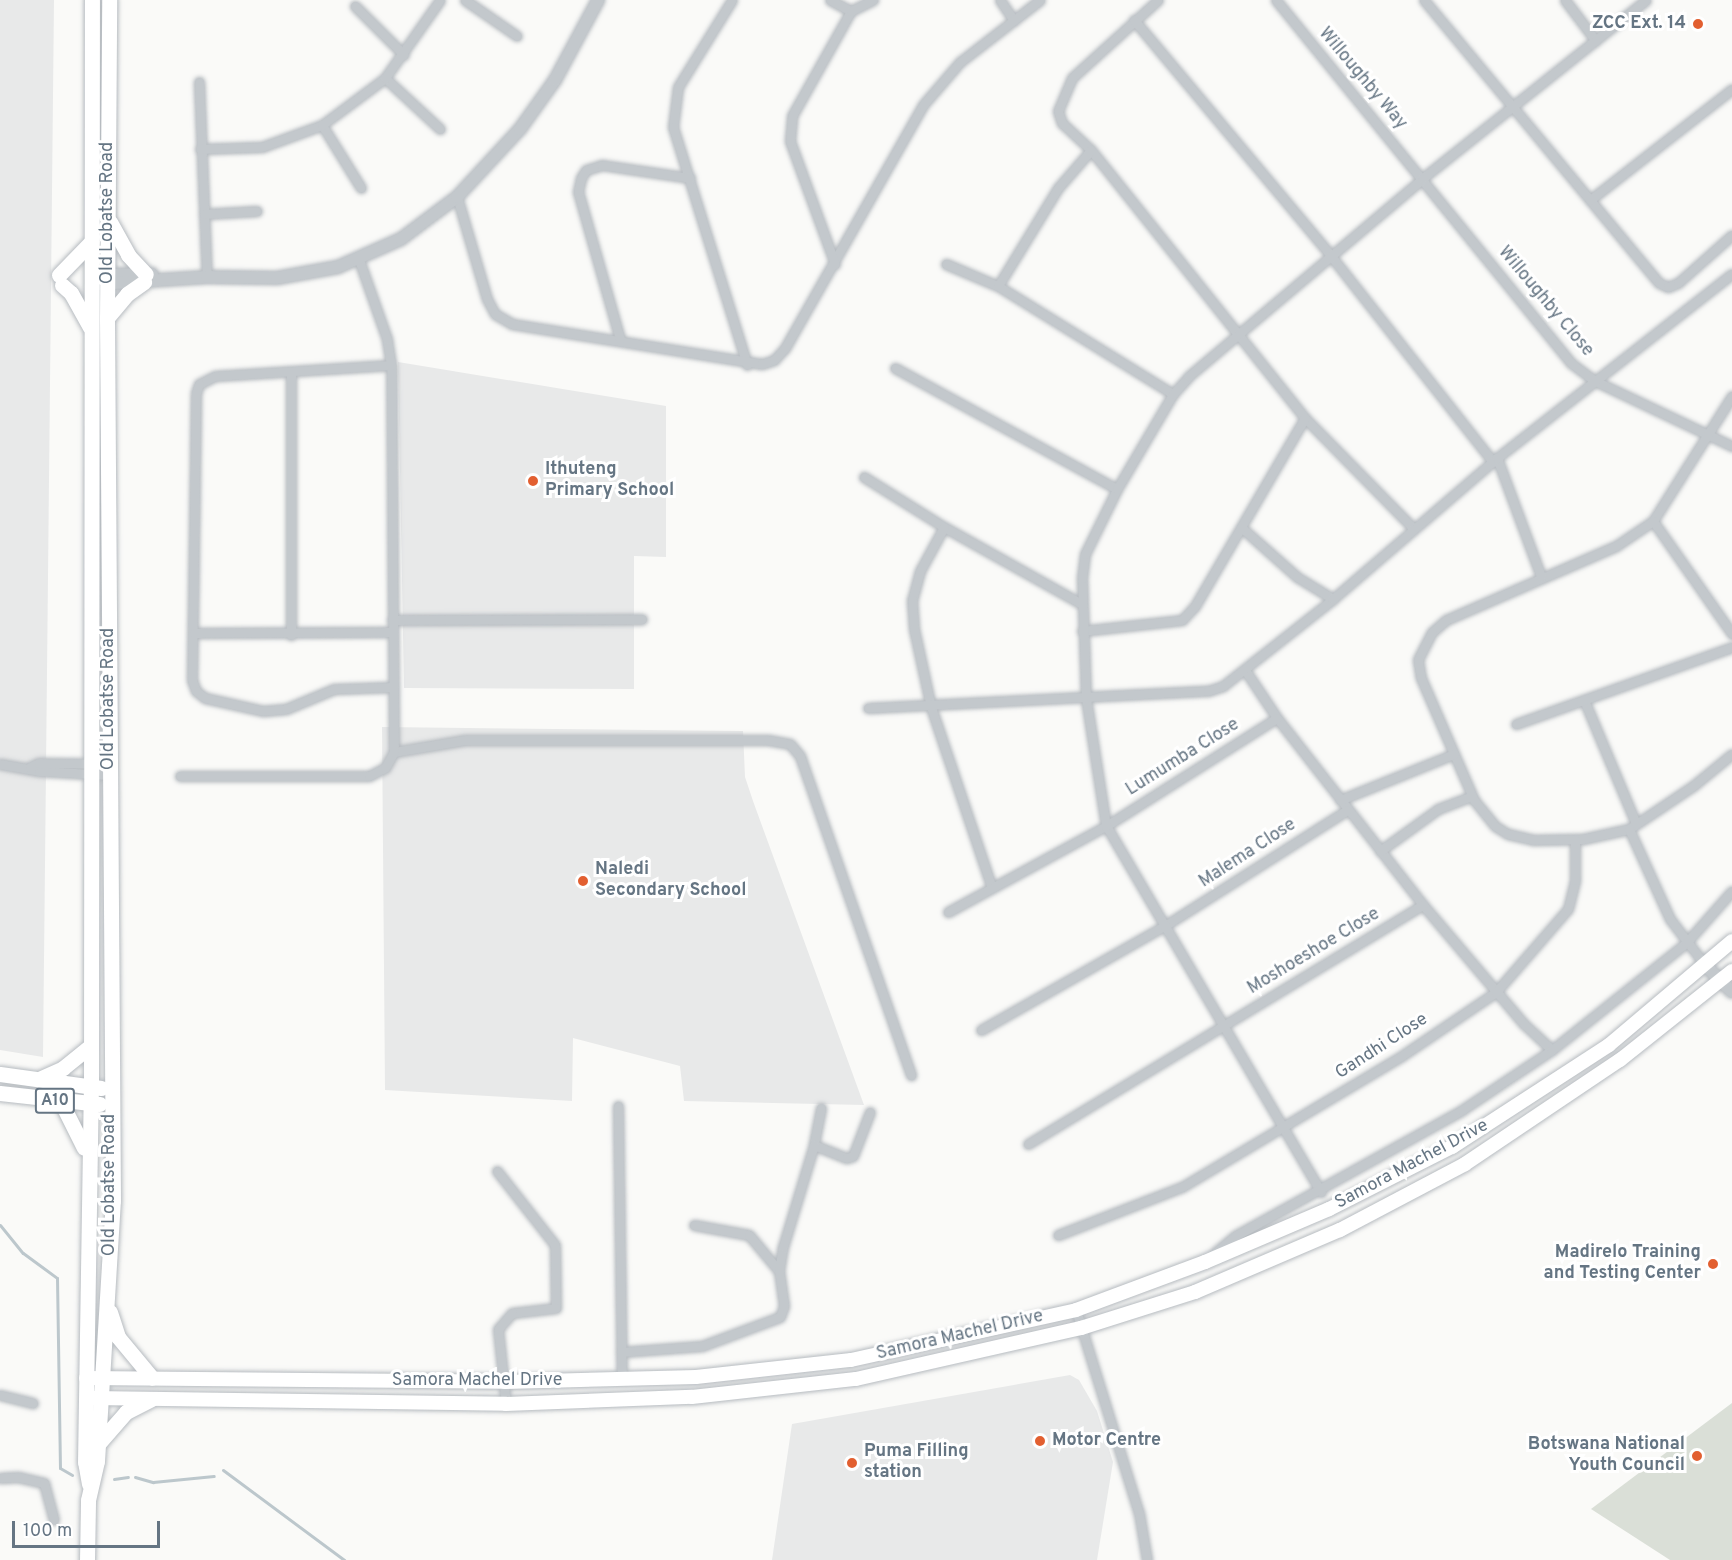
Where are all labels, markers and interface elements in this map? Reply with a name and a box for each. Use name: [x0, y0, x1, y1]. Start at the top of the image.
place label: ZCC Ext. 14: [1592, 13, 1686, 35]
marker: ZCC Ext. 14: [1691, 17, 1705, 31]
street label: Willoughby Way: [1313, 23, 1411, 135]
street label: Old Lobatse Road: [97, 142, 119, 284]
street label: Willoughby Close: [1493, 242, 1597, 362]
place label: Ithuteng Primary School: [545, 460, 674, 502]
marker: Ithuteng Primary School: [526, 474, 540, 488]
street label: Old Lobatse Road: [98, 628, 120, 770]
street label: Lumumba Close: [1122, 715, 1244, 801]
street label: Malema Close: [1195, 815, 1301, 893]
place label: Naledi Secondary School: [595, 860, 746, 902]
marker: Naledi Secondary School: [576, 874, 590, 888]
street label: Moshoeshoe Close: [1244, 904, 1384, 1000]
street label: Gandhi Close: [1332, 1009, 1432, 1085]
road number: A10: [34, 1088, 76, 1114]
street label: Old Lobatse Road: [99, 1114, 121, 1256]
street label: Samora Machel Drive: [1332, 1115, 1492, 1215]
place label: Madirelo Training and Testing Center: [1544, 1243, 1701, 1286]
marker: Madirelo Training and Testing Center: [1706, 1257, 1720, 1271]
street label: Samora Machel Drive: [874, 1306, 1046, 1366]
street label: Samora Machel Drive: [392, 1370, 562, 1392]
place label: Motor Centre: [1052, 1430, 1161, 1452]
marker: Motor Centre: [1033, 1434, 1047, 1448]
place label: Botswana National Youth Council: [1528, 1435, 1685, 1478]
place label: Puma Filling station: [864, 1442, 969, 1484]
marker: Botswana National Youth Council: [1690, 1449, 1704, 1463]
marker: Puma Filling station: [845, 1456, 859, 1470]
scale bar: [15, 1509, 164, 1547]
text: 100 m: [23, 1520, 72, 1543]

